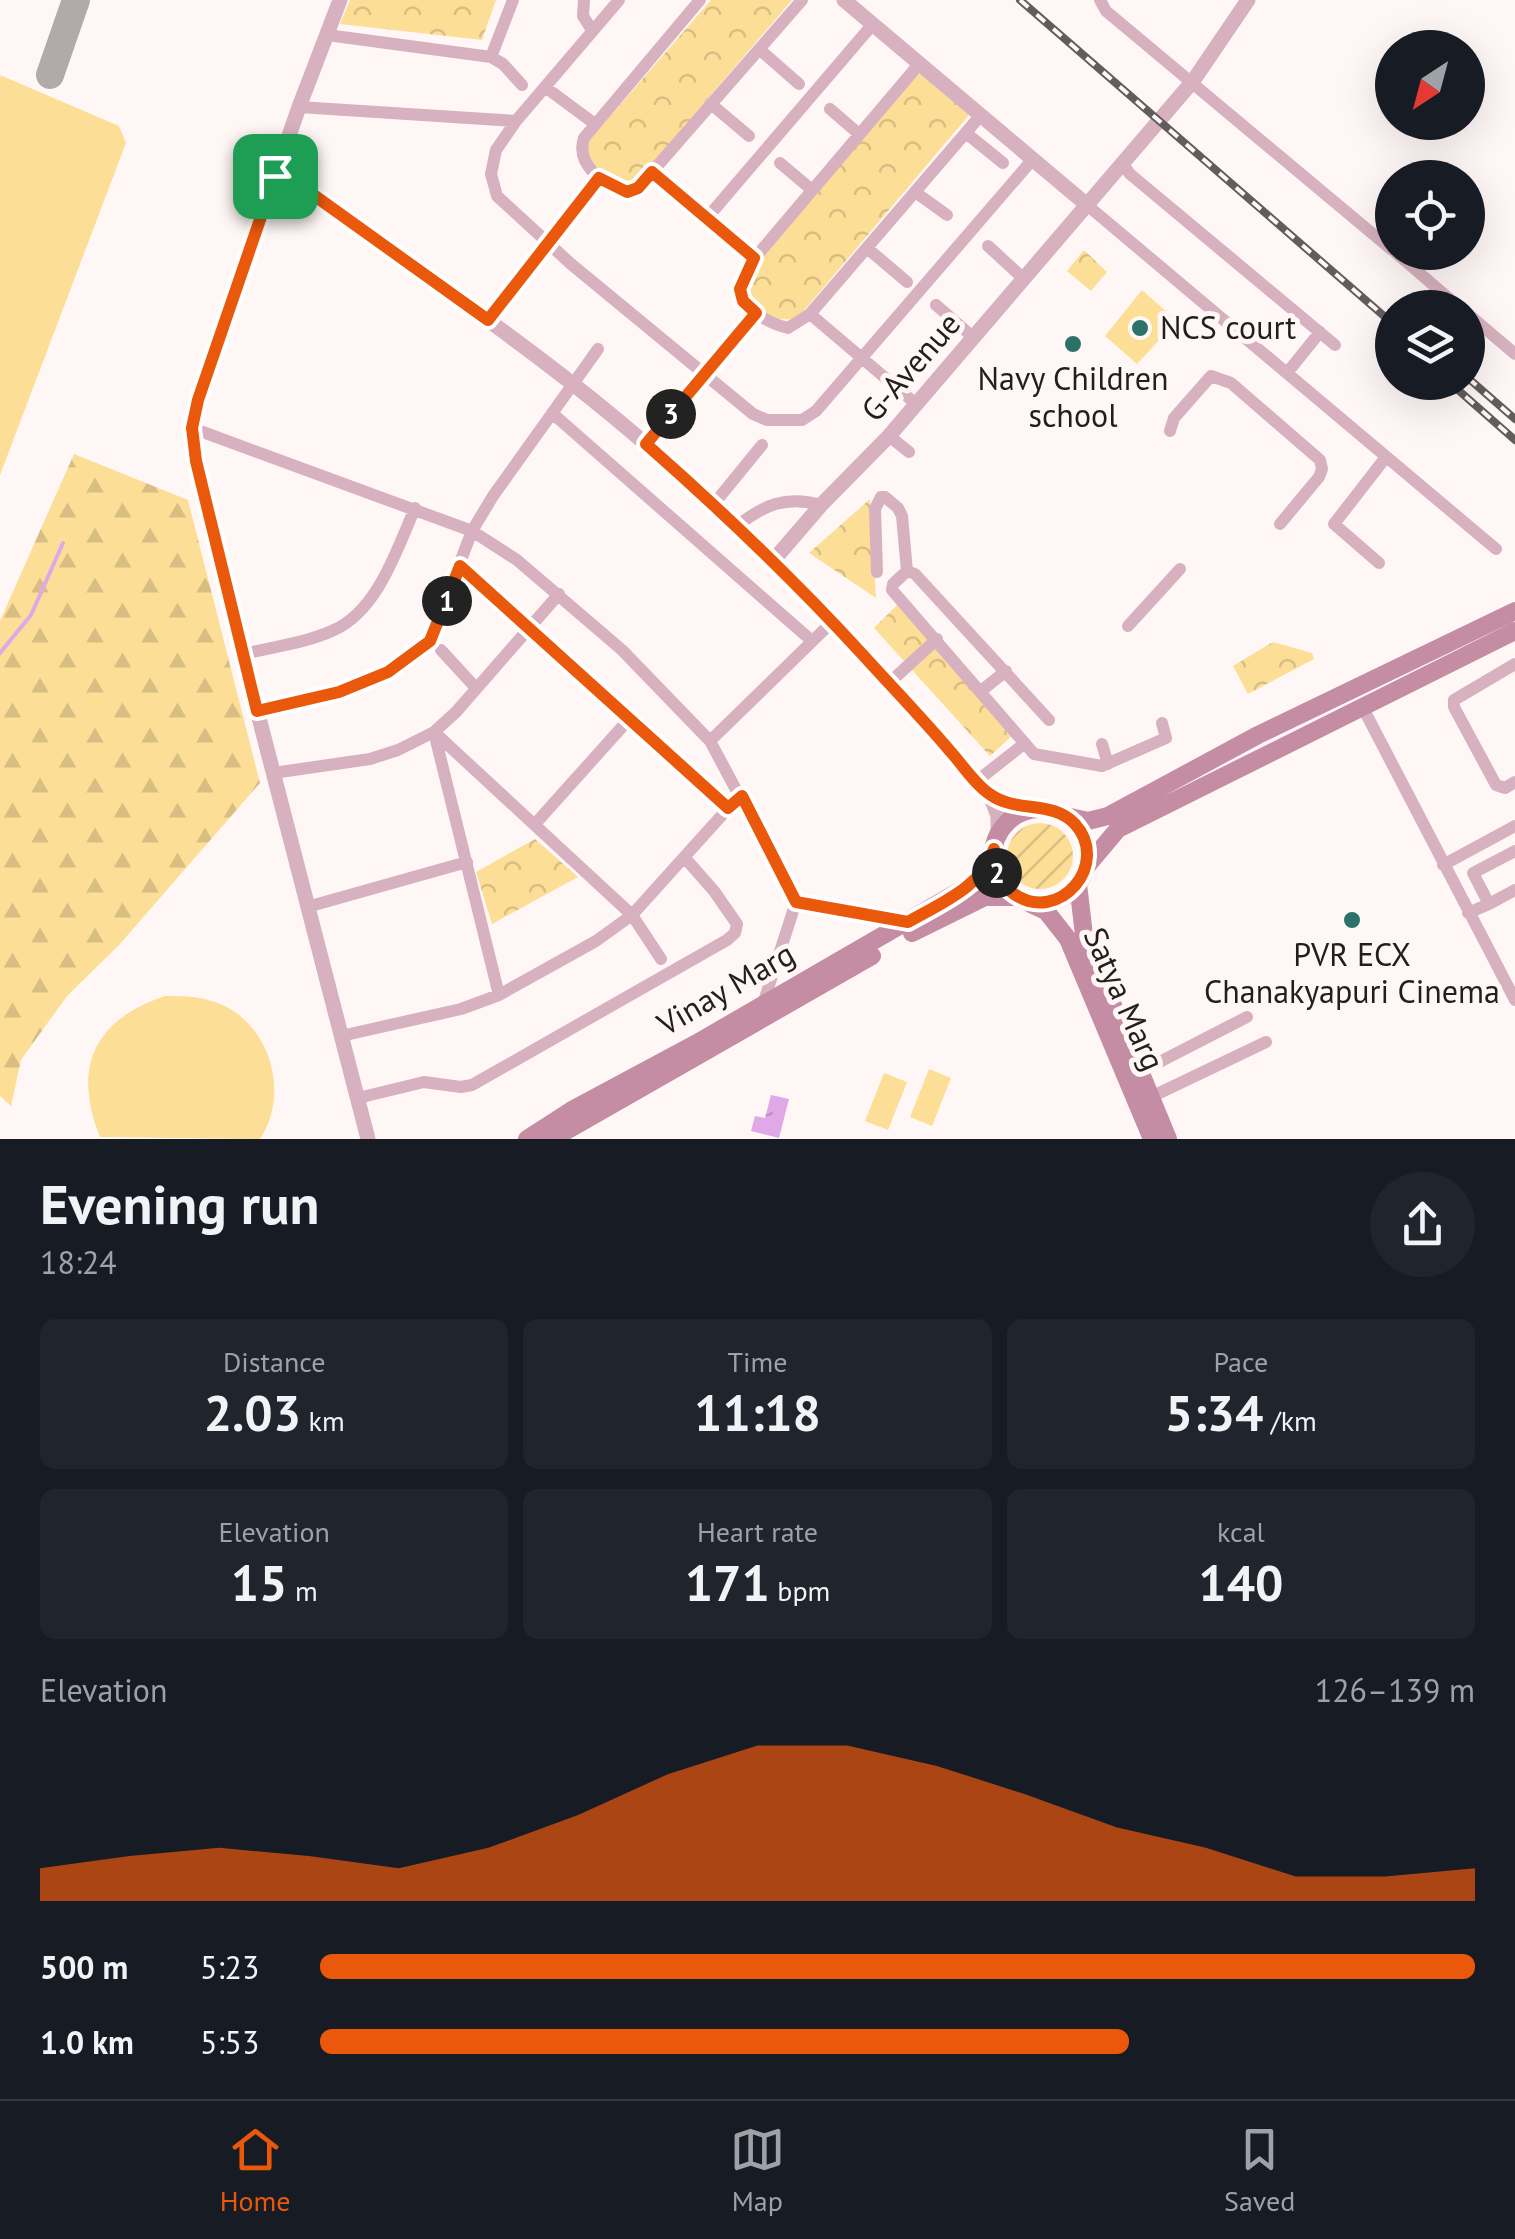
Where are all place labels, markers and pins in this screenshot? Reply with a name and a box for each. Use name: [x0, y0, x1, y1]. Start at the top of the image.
pin: [233, 134, 318, 219]
place label: NCS court: [1160, 306, 1296, 348]
marker: NCS court: [1129, 317, 1151, 339]
marker: Navy Children school: [1062, 333, 1084, 355]
place label: Navy Children school: [978, 357, 1168, 436]
pin: 3: [646, 389, 696, 439]
pin: 1: [422, 576, 472, 626]
pin: 2: [972, 848, 1022, 898]
marker: PVR ECX Chanakyapuri Cinema: [1341, 909, 1363, 931]
place label: PVR ECX Chanakyapuri Cinema: [1204, 933, 1500, 1012]

